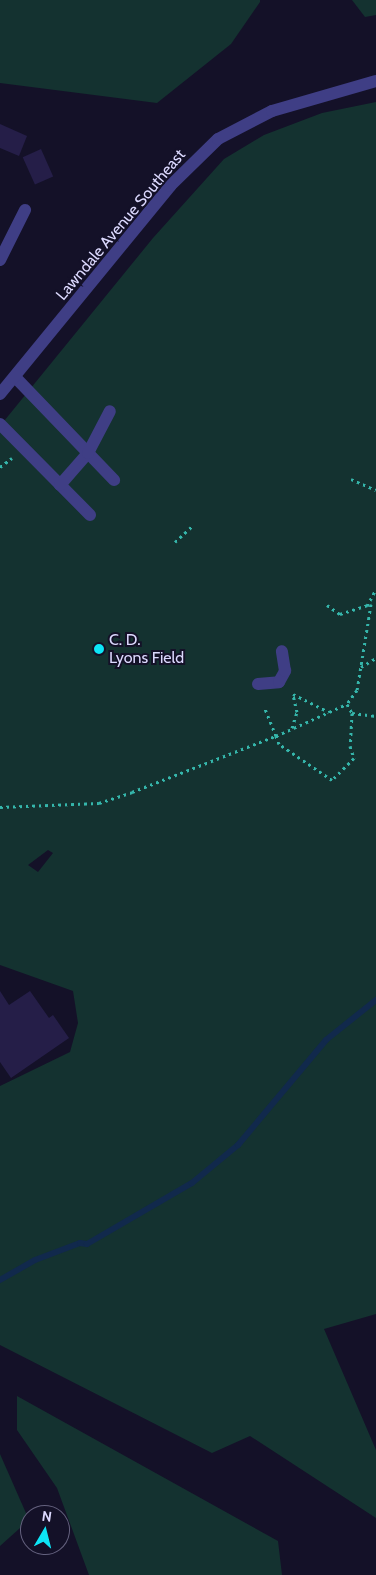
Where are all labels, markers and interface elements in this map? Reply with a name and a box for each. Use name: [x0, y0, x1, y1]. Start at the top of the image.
street label: Lawndale Avenue Southeast: [52, 146, 190, 304]
place label: C. D. Lyons Field: [109, 630, 184, 668]
marker: C. D. Lyons Field: [93, 643, 105, 655]
north arrow: [20, 1505, 70, 1555]
text: N: [41, 1507, 53, 1526]

